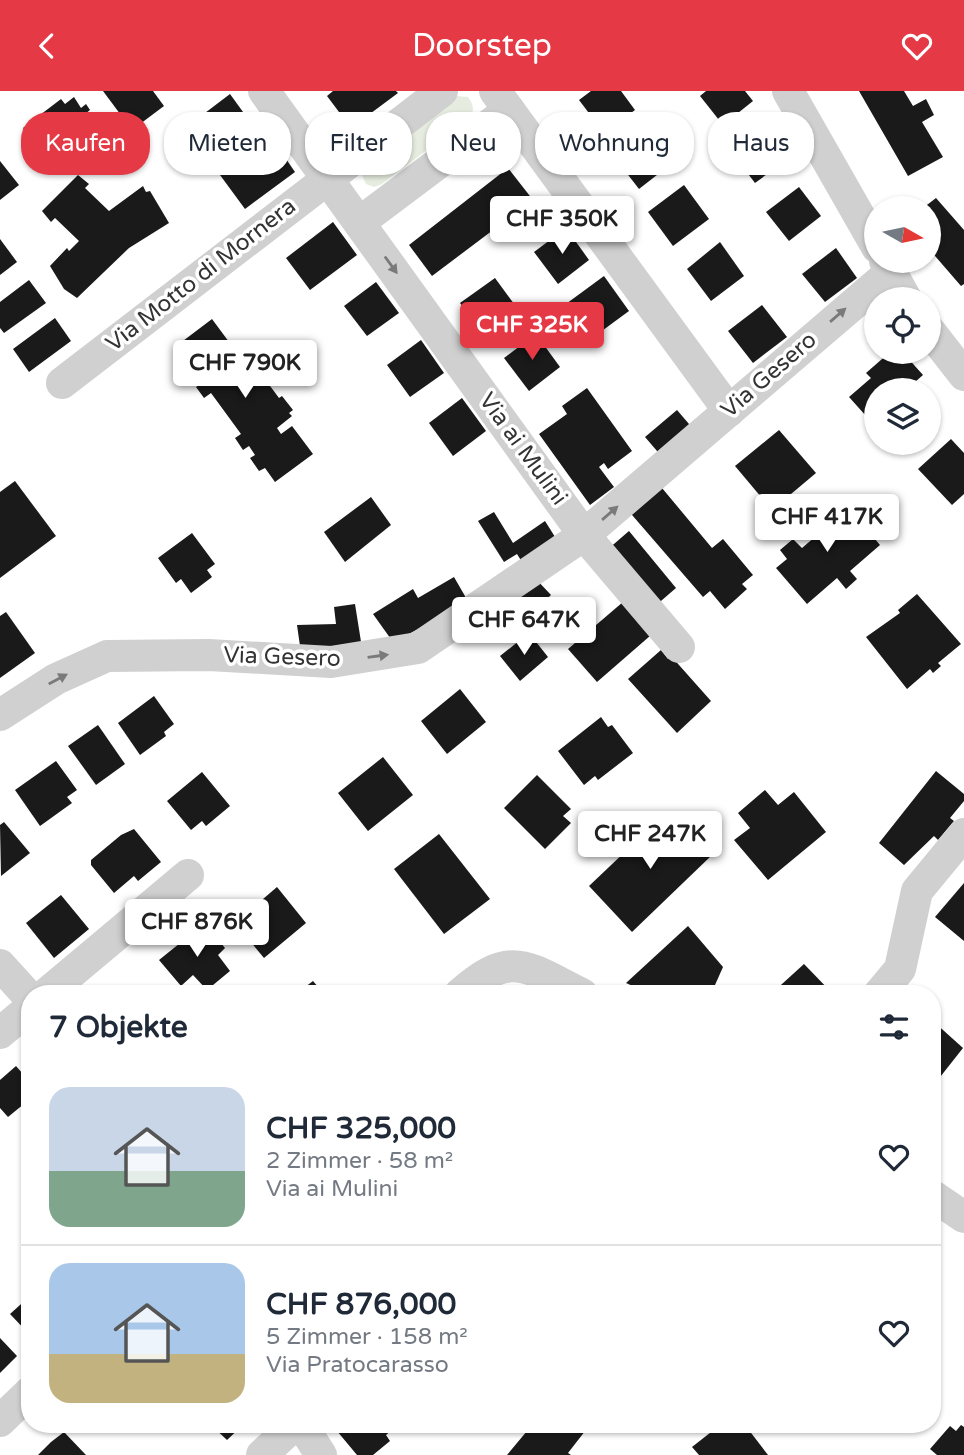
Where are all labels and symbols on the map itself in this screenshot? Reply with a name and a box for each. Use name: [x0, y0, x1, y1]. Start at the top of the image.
street label: Via Motto di Mornera: [100, 192, 302, 358]
north arrow: [864, 196, 942, 273]
pin: CHF 350K: [490, 197, 634, 256]
one-way arrow: [384, 256, 398, 274]
pin: CHF 325K: [460, 303, 604, 362]
one-way arrow: [829, 308, 846, 324]
street label: Via Gesero: [716, 326, 822, 424]
pin: CHF 790K: [173, 341, 317, 400]
street label: Via ai Mulini: [473, 387, 573, 511]
pin: CHF 417K: [755, 495, 899, 554]
one-way arrow: [602, 506, 619, 521]
pin: CHF 647K: [452, 597, 596, 657]
street label: Via Gesero: [223, 641, 341, 673]
one-way arrow: [367, 651, 389, 662]
one-way arrow: [48, 673, 68, 684]
pin: CHF 247K: [578, 811, 722, 871]
pin: CHF 876K: [125, 899, 269, 959]

